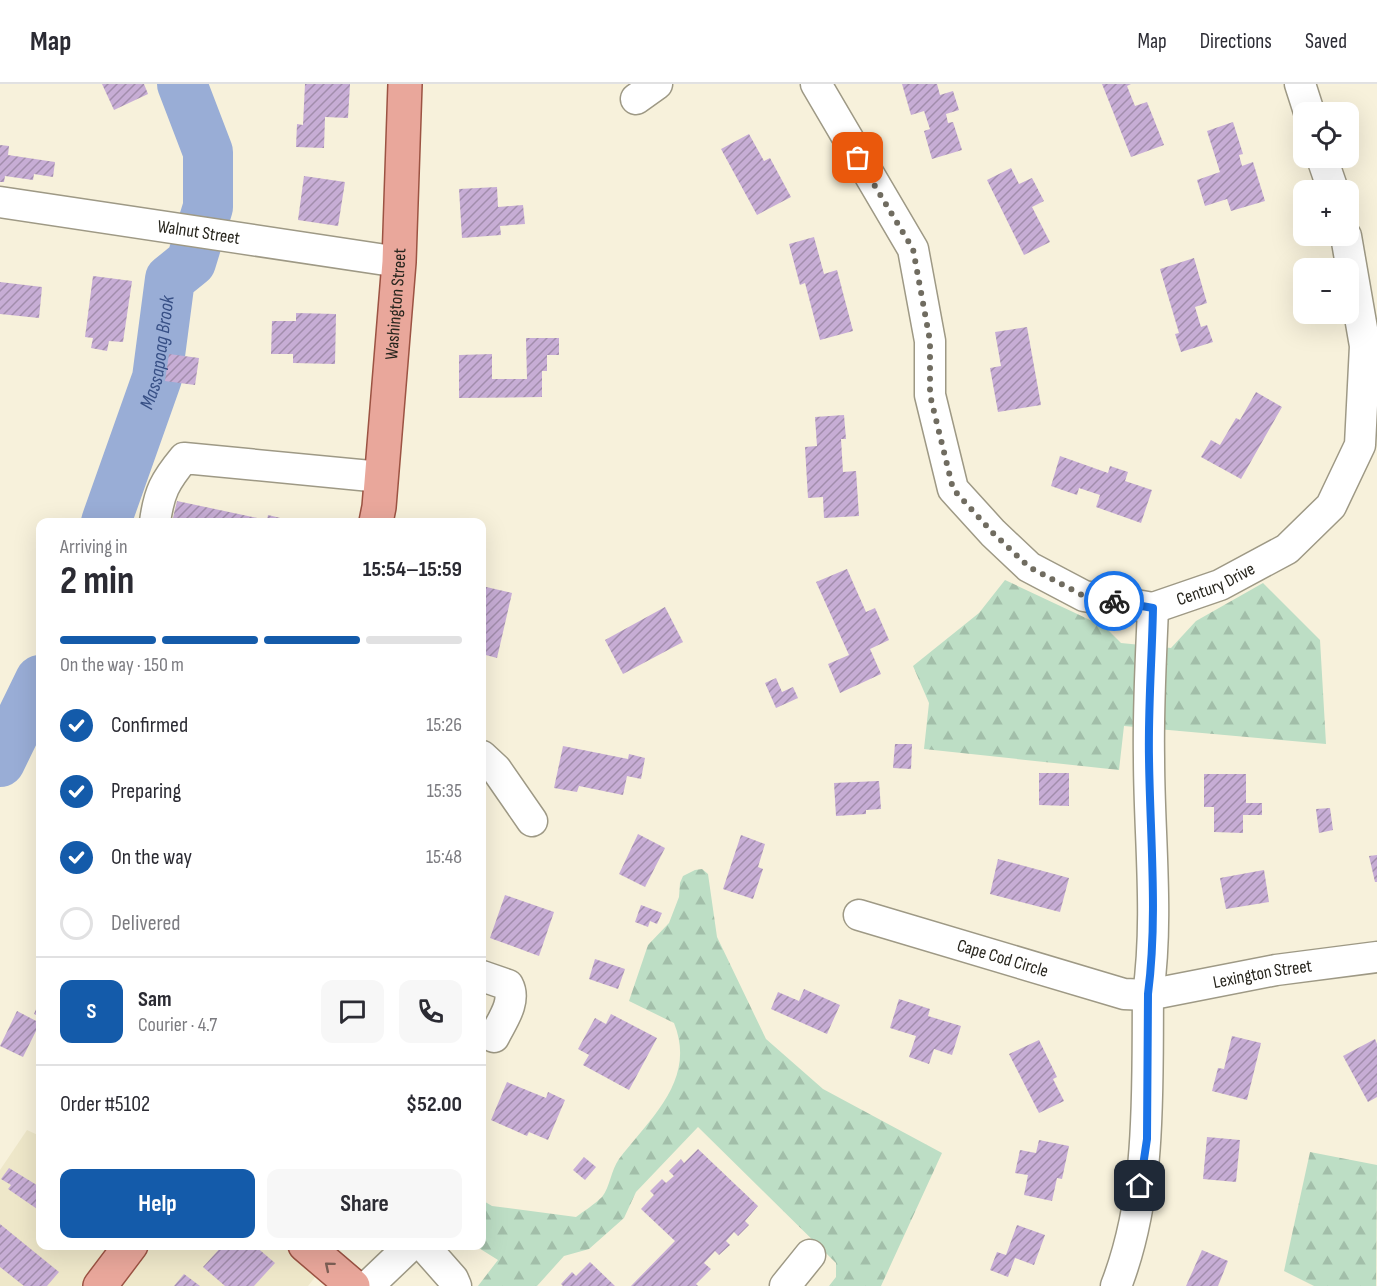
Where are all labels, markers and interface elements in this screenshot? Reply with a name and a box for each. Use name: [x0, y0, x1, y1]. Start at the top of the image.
text: Map: [30, 25, 71, 58]
text: Map: [1137, 29, 1167, 54]
text: Directions: [1200, 29, 1272, 54]
text: Saved: [1305, 29, 1347, 54]
map controls: [1293, 102, 1359, 324]
button: locate: [1293, 102, 1359, 168]
pin: [832, 132, 883, 183]
icon: bag: [841, 141, 874, 174]
button: +: [1293, 180, 1359, 246]
street label: Walnut Street: [156, 215, 242, 249]
street label: Washington Street: [381, 247, 410, 361]
button: −: [1293, 258, 1359, 324]
water label: Massapoag Brook: [135, 294, 180, 413]
text: Arriving in: [60, 535, 128, 559]
text: 15:54–15:59: [363, 556, 462, 583]
text: 2 min: [60, 558, 134, 605]
street label: Century Drive: [1174, 558, 1258, 610]
courier: [1084, 571, 1144, 631]
icon: bike: [1098, 585, 1131, 618]
text: On the way · 150 m: [60, 653, 184, 677]
icon: check: [60, 709, 93, 742]
text: Confirmed: [111, 712, 188, 739]
text: 15:26: [426, 713, 462, 737]
icon: check: [60, 775, 93, 808]
text: Preparing: [111, 778, 181, 805]
text: 15:35: [427, 779, 462, 803]
icon: check: [60, 841, 93, 874]
text: On the way: [111, 844, 192, 871]
text: 15:48: [426, 845, 462, 869]
text: Delivered: [111, 910, 180, 937]
street label: Cape Cod Circle: [955, 934, 1051, 981]
street label: Lexington Street: [1211, 955, 1314, 993]
button: chat: [321, 980, 384, 1043]
button: phone: [399, 980, 462, 1043]
text: Sam: [138, 986, 172, 1013]
text: S: [87, 998, 96, 1025]
text: Courier · 4.7: [138, 1013, 217, 1037]
text: Order #5102: [60, 1091, 150, 1118]
text: $52.00: [406, 1091, 462, 1118]
pin: [1114, 1160, 1165, 1211]
button: Help: [60, 1169, 255, 1238]
button: Share: [267, 1169, 462, 1238]
icon: home: [1123, 1169, 1156, 1202]
one-way arrow: [325, 1262, 336, 1273]

